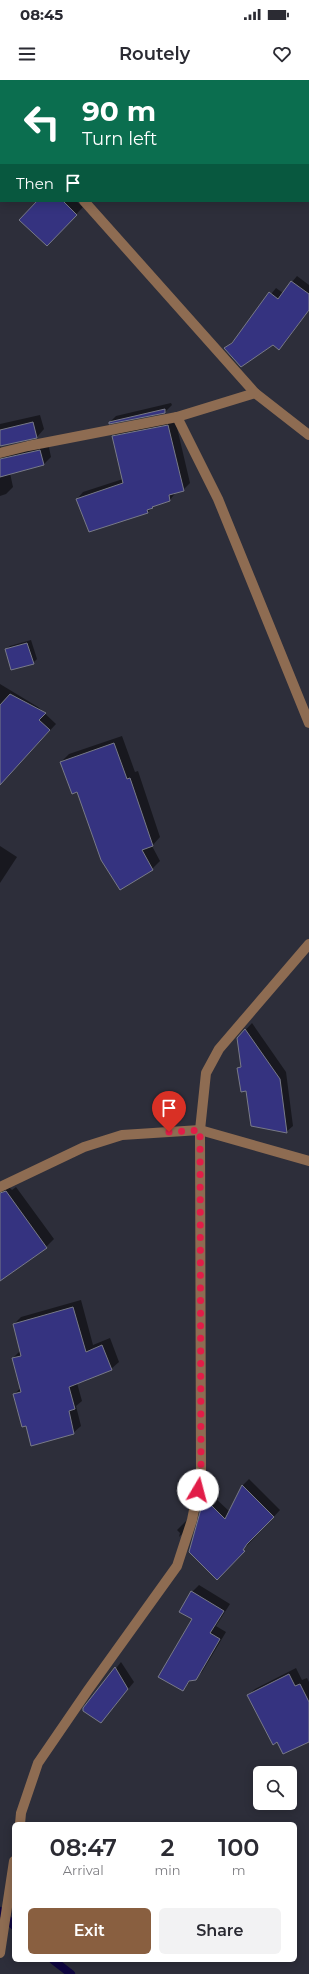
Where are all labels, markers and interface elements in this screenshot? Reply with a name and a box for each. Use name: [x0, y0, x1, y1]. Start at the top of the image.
text: 08:45: [20, 5, 63, 24]
icon: menu: [16, 43, 38, 65]
text: Routely: [119, 43, 190, 65]
icon: heart: [271, 43, 293, 65]
text: 90 m: [82, 94, 156, 128]
icon: left: [16, 96, 68, 148]
text: Turn left: [82, 128, 157, 150]
icon: arrive: [62, 172, 84, 194]
text: Then: [16, 174, 54, 193]
pin: [152, 1091, 186, 1132]
icon: arrive: [158, 1097, 180, 1119]
position arrow: [177, 1469, 219, 1511]
map controls: [253, 1766, 297, 1810]
button: search: [253, 1766, 297, 1810]
text: 08:47: [49, 1833, 117, 1862]
text: 2: [161, 1833, 174, 1862]
text: 100: [218, 1833, 259, 1862]
text: Arrival: [63, 1862, 104, 1878]
text: min: [154, 1862, 181, 1878]
text: m: [232, 1862, 246, 1878]
button: Exit: [28, 1908, 151, 1954]
button: Share: [159, 1908, 281, 1954]

